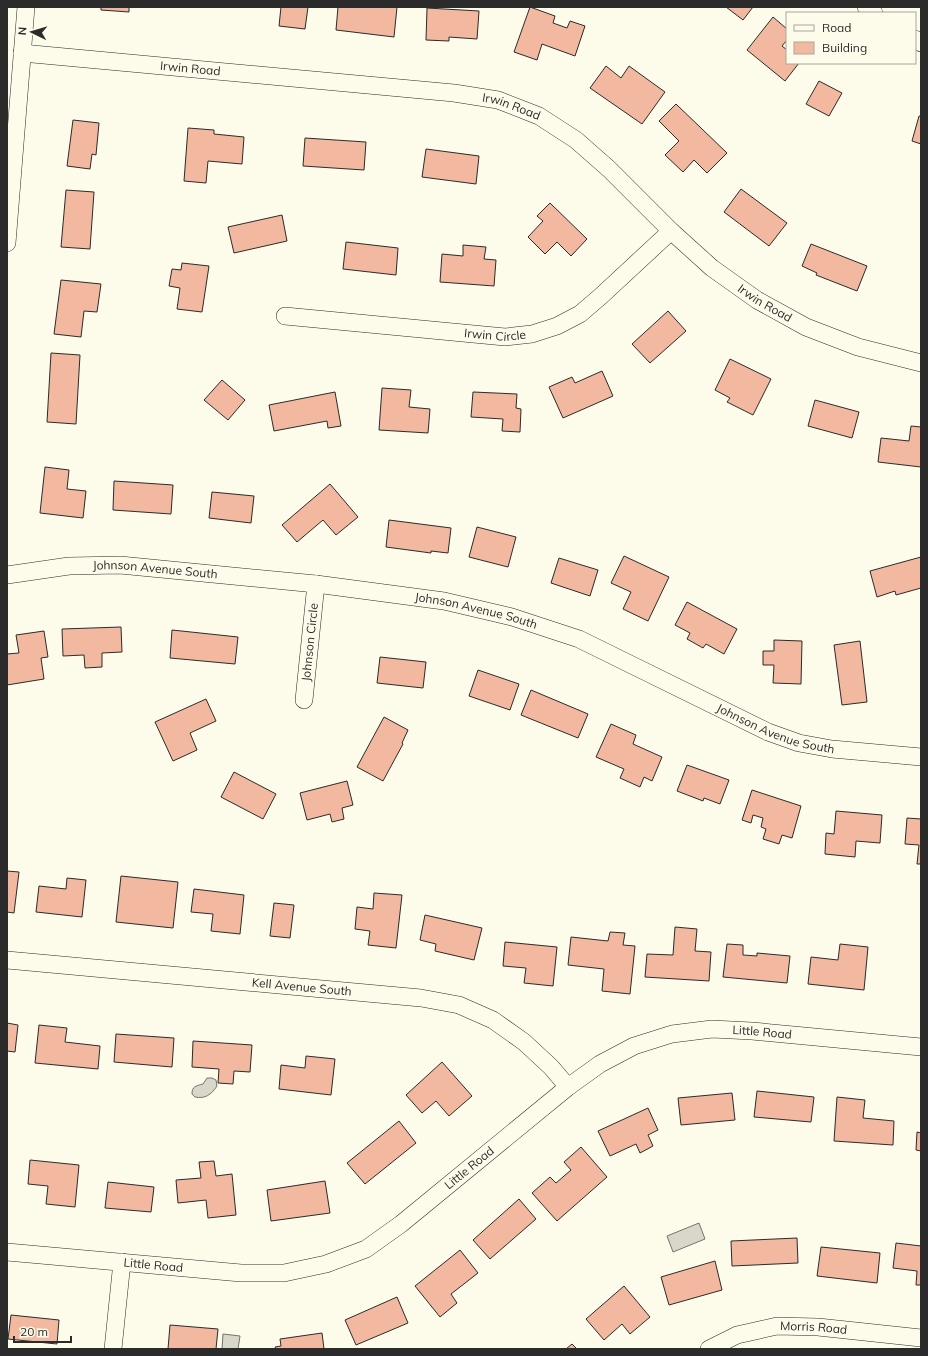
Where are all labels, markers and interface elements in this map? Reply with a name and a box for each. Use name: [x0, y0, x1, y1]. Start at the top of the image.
north arrow: [12, 12, 52, 52]
legend: [786, 12, 916, 64]
text: Road: [822, 20, 851, 35]
text: N: [15, 26, 29, 36]
text: Building: [822, 40, 867, 55]
street label: Irwin Road: [159, 58, 221, 78]
street label: Irwin Road: [481, 90, 543, 123]
street label: Irwin Road: [735, 281, 795, 325]
street label: Irwin Circle: [464, 325, 527, 344]
street label: Johnson Avenue South: [92, 557, 218, 581]
street label: Johnson Avenue South: [414, 589, 539, 632]
street label: Johnson Circle: [298, 602, 321, 682]
street label: Johnson Avenue South: [714, 700, 836, 756]
street label: Kell Avenue South: [251, 975, 352, 999]
street label: Little Road: [732, 1022, 793, 1042]
street label: Little Road: [441, 1143, 497, 1192]
street label: Little Road: [123, 1255, 184, 1275]
scale bar: [14, 1318, 71, 1344]
street label: Morris Road: [780, 1318, 848, 1337]
text: 20 m: [20, 1324, 48, 1339]

